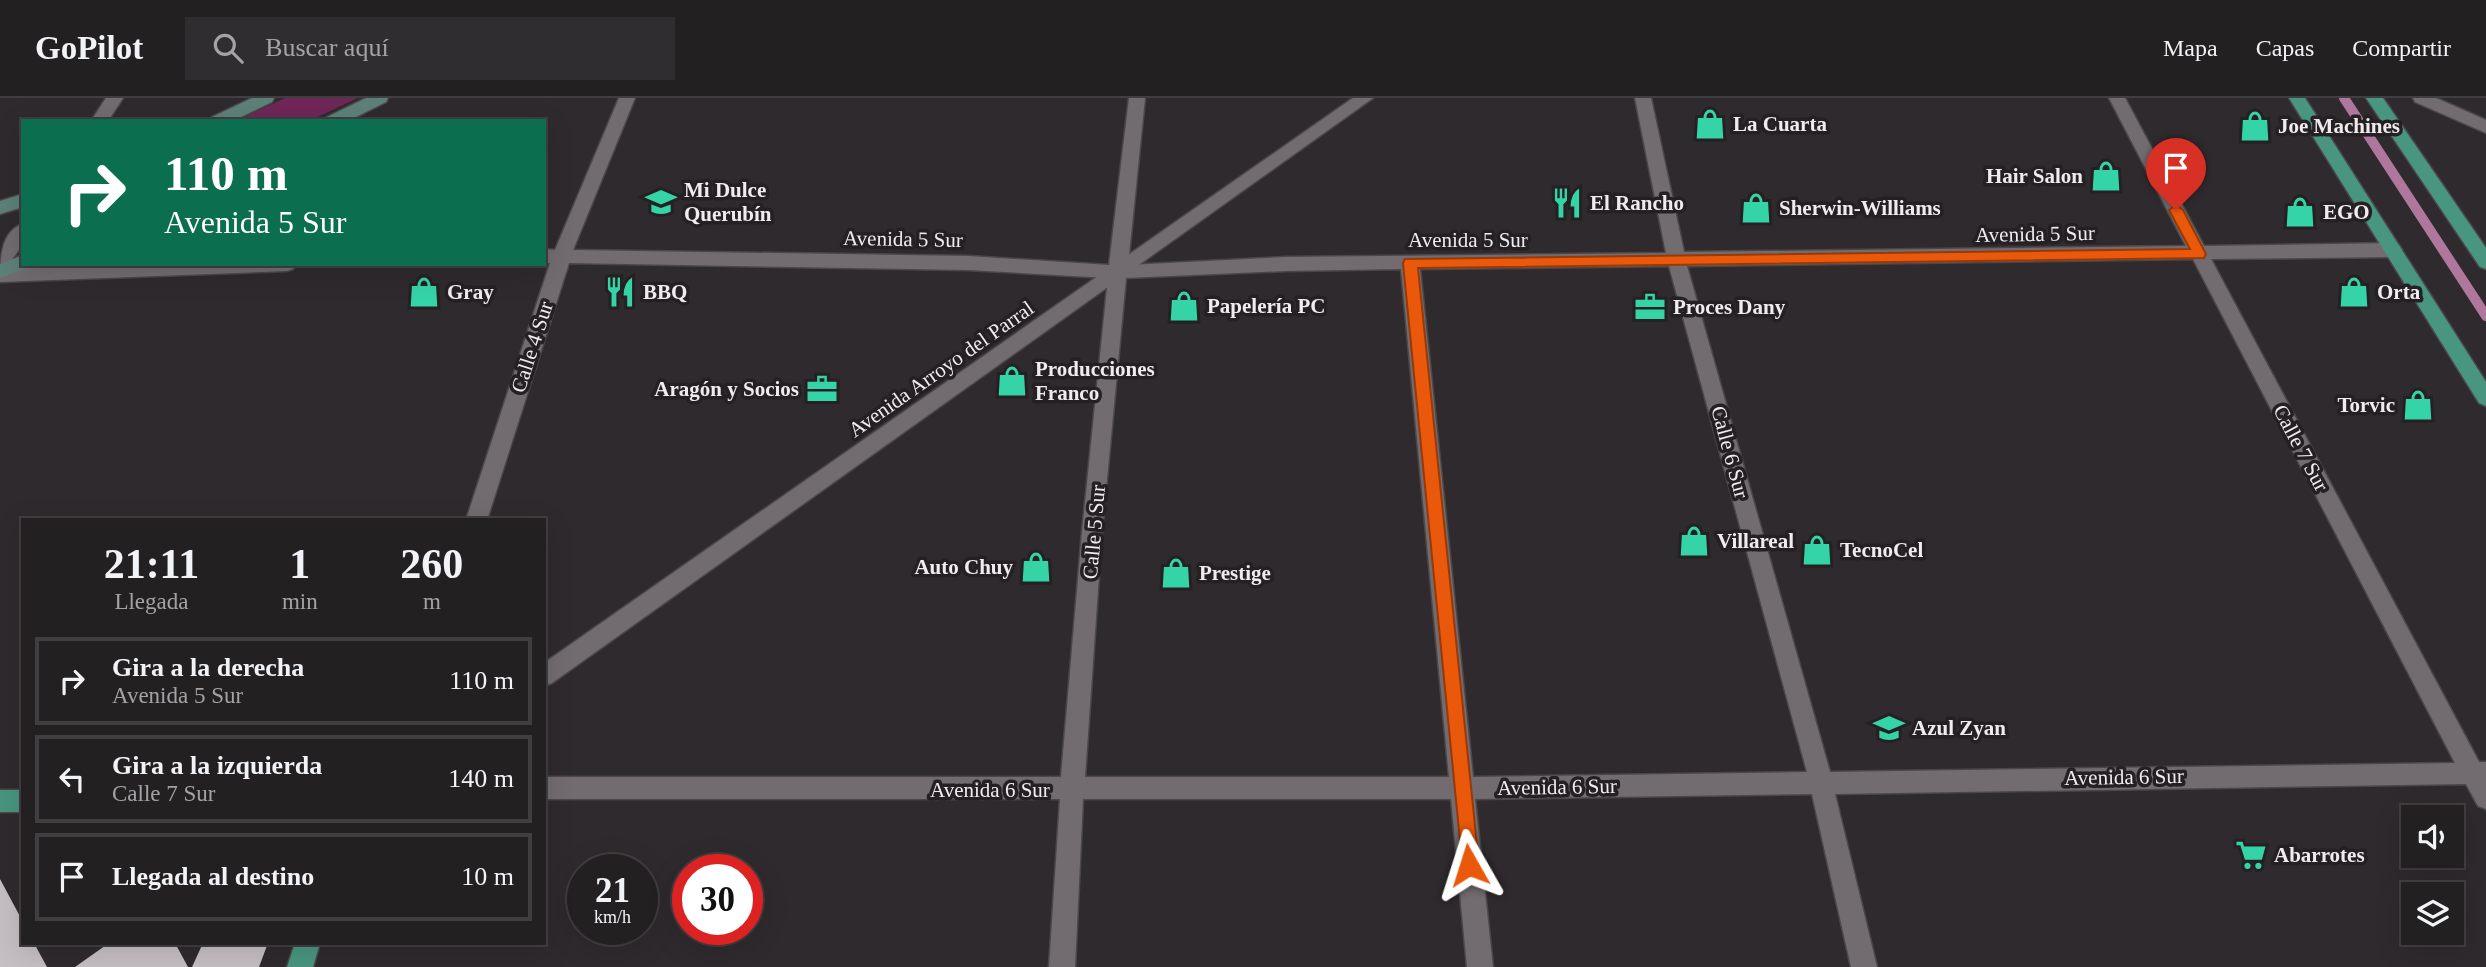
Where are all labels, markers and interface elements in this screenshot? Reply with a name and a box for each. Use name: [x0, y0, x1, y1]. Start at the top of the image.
search box: [185, 17, 675, 80]
icon: search: [209, 29, 247, 67]
text: GoPilot: [35, 30, 143, 66]
text: Buscar aquí: [265, 33, 389, 62]
text: Mapa: [2163, 35, 2218, 61]
text: Capas: [2256, 35, 2314, 61]
text: Compartir: [2352, 35, 2451, 61]
shop icon: La Cuarta: [1693, 107, 1727, 141]
shop icon: Joe Machines: [2238, 109, 2272, 143]
place label: La Cuarta: [1733, 112, 1827, 136]
place label: Joe Machines: [2278, 114, 2400, 138]
pin: [2146, 138, 2206, 210]
text: 110 m: [164, 146, 288, 201]
icon: right: [49, 147, 140, 238]
icon: arrive: [2157, 149, 2195, 187]
shop icon: Hair Salon: [2089, 159, 2123, 193]
place label: Hair Salon: [1986, 164, 2083, 188]
place label: Mi Dulce Querubín: [684, 178, 772, 226]
school or university icon: Mi Dulce Querubín: [644, 185, 678, 219]
restaurant icon: El Rancho: [1550, 186, 1584, 220]
place label: El Rancho: [1590, 191, 1684, 215]
shop icon: Sherwin-Williams: [1739, 191, 1773, 225]
shop icon: EGO: [2283, 195, 2317, 229]
place label: Sherwin-Williams: [1779, 196, 1941, 220]
place label: EGO: [2323, 200, 2370, 224]
text: Avenida 5 Sur: [164, 204, 346, 240]
street label: Avenida 5 Sur: [1975, 221, 2095, 247]
street label: Avenida 5 Sur: [843, 226, 963, 252]
street label: Avenida 5 Sur: [1408, 228, 1528, 252]
shop icon: Gray: [407, 275, 441, 309]
restaurant icon: BBQ: [603, 275, 637, 309]
shop icon: Orta: [2337, 275, 2371, 309]
place label: Gray: [447, 280, 494, 304]
place label: BBQ: [643, 280, 687, 304]
place label: Orta: [2377, 280, 2421, 304]
shop icon: Papelería PC: [1167, 289, 1201, 323]
office icon: Proces Dany: [1633, 290, 1667, 324]
place label: Papelería PC: [1207, 294, 1325, 318]
place label: Proces Dany: [1673, 295, 1786, 319]
street label: Avenida Arroyo del Parral: [844, 296, 1038, 442]
street label: Calle 4 Sur: [506, 298, 558, 396]
place label: Producciones Franco: [1035, 357, 1155, 405]
shop icon: Producciones Franco: [995, 364, 1029, 398]
office icon: Aragón y Socios: [805, 372, 839, 406]
place label: Aragón y Socios: [654, 377, 799, 401]
shop icon: Torvic: [2401, 388, 2435, 422]
place label: Torvic: [2337, 393, 2395, 417]
street label: Calle 7 Sur: [2268, 401, 2334, 495]
street label: Calle 6 Sur: [1706, 403, 1754, 501]
street label: Calle 5 Sur: [1078, 484, 1110, 580]
shop icon: Villareal: [1677, 524, 1711, 558]
place label: Villareal: [1717, 529, 1794, 553]
shop icon: TecnoCel: [1800, 533, 1834, 567]
place label: TecnoCel: [1840, 538, 1923, 562]
text: 21:11: [104, 541, 199, 587]
text: 1: [289, 541, 310, 587]
text: 260: [400, 541, 463, 587]
shop icon: Auto Chuy: [1019, 550, 1053, 584]
place label: Auto Chuy: [914, 555, 1013, 579]
shop icon: Prestige: [1159, 556, 1193, 590]
place label: Prestige: [1199, 561, 1271, 585]
text: Llegada: [114, 589, 189, 614]
text: min: [282, 589, 318, 614]
text: m: [423, 589, 441, 614]
text: Gira a la derecha: [112, 653, 304, 682]
icon: right: [53, 662, 91, 700]
text: 110 m: [449, 666, 514, 695]
text: Avenida 5 Sur: [112, 683, 243, 708]
school or university icon: Azul Zyan: [1872, 711, 1906, 745]
place label: Azul Zyan: [1912, 716, 2006, 740]
text: Gira a la izquierda: [112, 751, 322, 780]
icon: left: [53, 760, 91, 798]
text: 140 m: [448, 764, 514, 793]
street label: Avenida 6 Sur: [2064, 764, 2184, 790]
street label: Avenida 6 Sur: [1497, 774, 1617, 800]
street label: Avenida 6 Sur: [930, 778, 1050, 802]
text: Calle 7 Sur: [112, 781, 216, 806]
map controls: [2401, 805, 2464, 945]
button: sound: [2401, 805, 2464, 868]
position arrow: [1432, 828, 1506, 902]
supermarket icon: Abarrotes: [2234, 838, 2268, 872]
place label: Abarrotes: [2274, 843, 2365, 867]
speed limit sign: 30: [672, 854, 763, 945]
icon: arrive: [53, 858, 91, 896]
text: Llegada al destino: [112, 862, 314, 891]
text: 10 m: [461, 862, 514, 891]
text: 21: [595, 871, 630, 910]
button: layers: [2401, 882, 2464, 945]
text: km/h: [594, 907, 631, 927]

